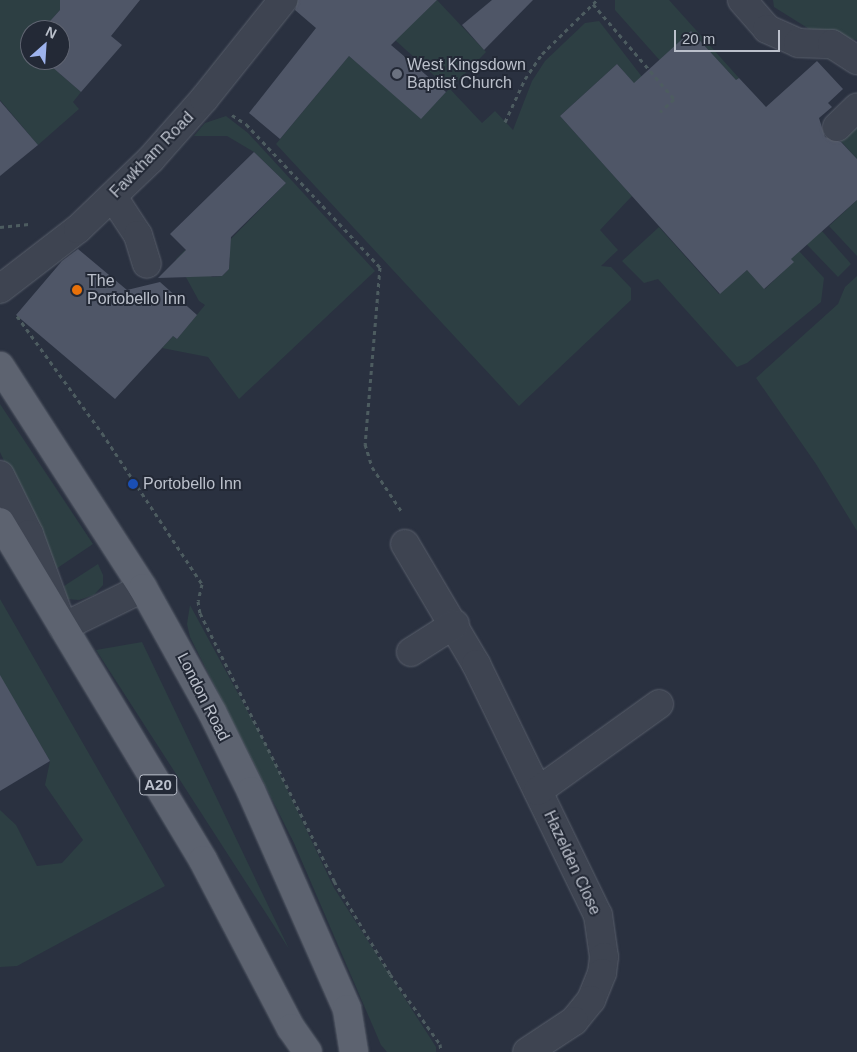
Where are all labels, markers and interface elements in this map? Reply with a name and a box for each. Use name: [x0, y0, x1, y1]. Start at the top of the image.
north arrow: [20, 20, 70, 70]
scale bar: [677, 20, 783, 52]
text: N: [43, 23, 59, 42]
text: 20 m: [682, 30, 715, 47]
place label: West Kingsdown Baptist Church: [407, 55, 526, 93]
marker: West Kingsdown Baptist Church: [391, 68, 403, 80]
street label: Fawkham Road: [106, 108, 198, 202]
place label: The Portobello Inn: [87, 271, 186, 309]
marker: The Portobello Inn: [71, 284, 83, 296]
place label: Portobello Inn: [143, 474, 242, 494]
marker: Portobello Inn: [127, 478, 139, 490]
street label: London Road: [173, 650, 233, 744]
road number: A20: [138, 772, 178, 798]
street label: Hazelden Close: [539, 808, 605, 918]

